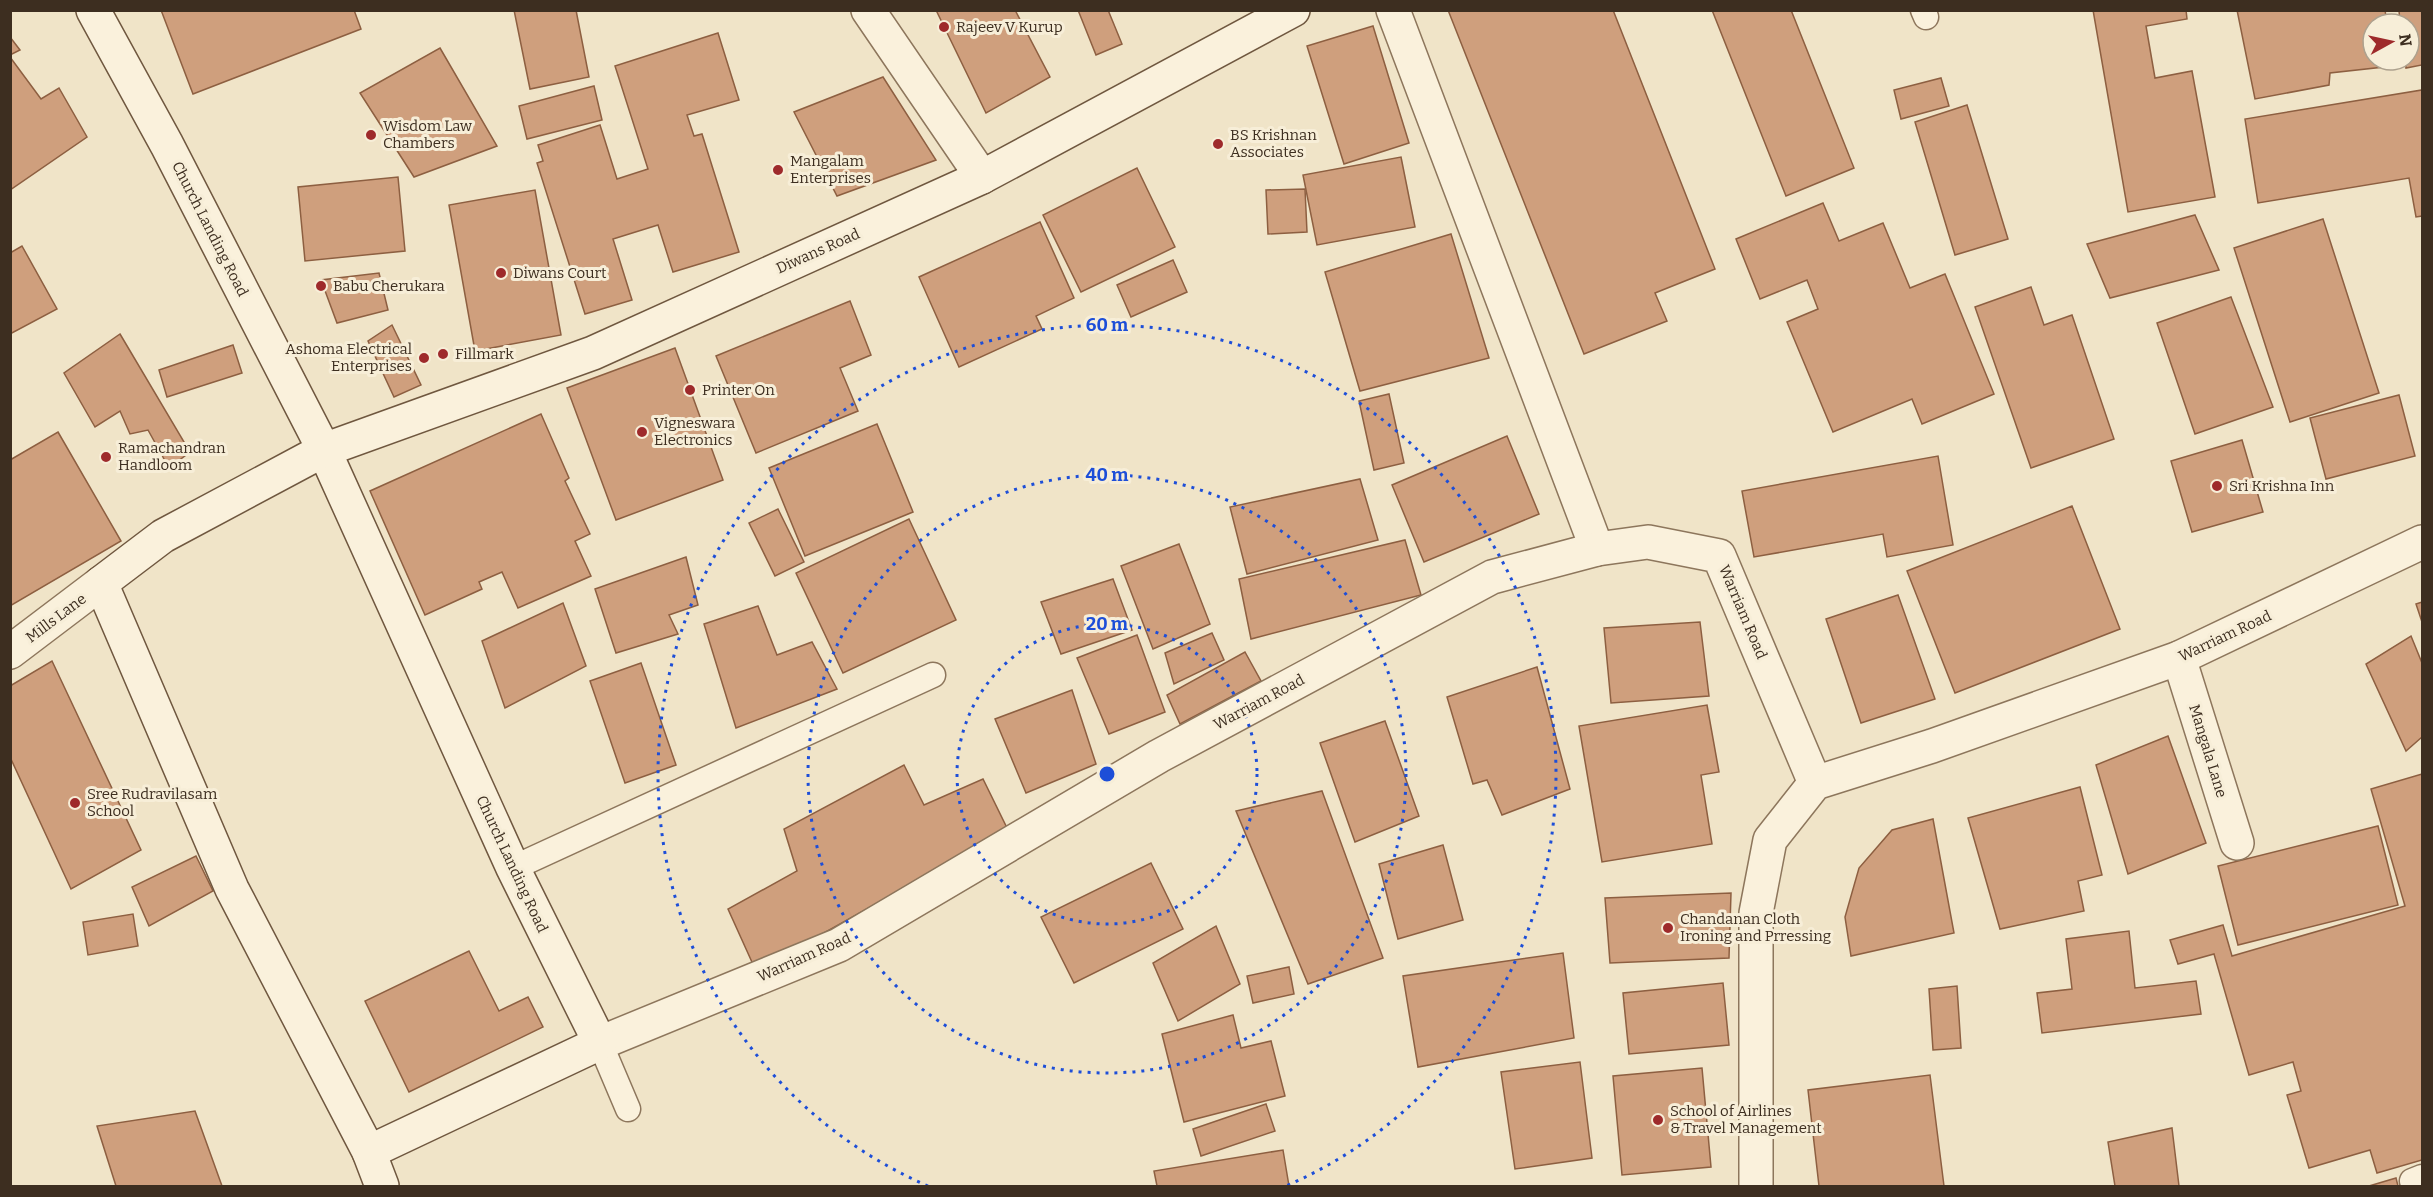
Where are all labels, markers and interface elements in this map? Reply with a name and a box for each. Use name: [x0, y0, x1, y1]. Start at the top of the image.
north arrow: [2361, 12, 2421, 72]
place label: Rajeev V Kurup: [956, 18, 1063, 36]
marker: Rajeev V Kurup: [937, 20, 951, 34]
text: N: [2395, 33, 2416, 47]
place label: Wisdom Law Chambers: [383, 117, 473, 152]
place label: BS Krishnan Associates: [1230, 126, 1317, 161]
marker: Wisdom Law Chambers: [364, 128, 378, 142]
marker: BS Krishnan Associates: [1211, 137, 1225, 151]
place label: Mangalam Enterprises: [790, 152, 871, 187]
street label: Church Landing Road: [168, 158, 252, 300]
marker: Mangalam Enterprises: [771, 163, 785, 177]
street label: Diwans Road: [773, 225, 863, 277]
place label: Diwans Court: [513, 264, 607, 282]
marker: Diwans Court: [494, 266, 508, 280]
place label: Babu Cherukara: [333, 277, 445, 295]
marker: Babu Cherukara: [314, 279, 328, 293]
text: 60 m: [1086, 314, 1128, 336]
place label: Ashoma Electrical Enterprises: [285, 340, 412, 375]
place label: Fillmark: [455, 345, 514, 363]
marker: Fillmark: [436, 347, 450, 361]
marker: Ashoma Electrical Enterprises: [417, 351, 431, 365]
place label: Printer On: [702, 381, 775, 399]
marker: Printer On: [683, 383, 697, 397]
place label: Vigneswara Electronics: [654, 414, 735, 449]
marker: Vigneswara Electronics: [635, 425, 649, 439]
place label: Ramachandran Handloom: [118, 439, 226, 474]
marker: Ramachandran Handloom: [99, 450, 113, 464]
text: 40 m: [1086, 464, 1128, 486]
place label: Sri Krishna Inn: [2229, 477, 2335, 495]
marker: Sri Krishna Inn: [2210, 479, 2224, 493]
street label: Warriam Road: [1715, 562, 1771, 662]
street label: Mills Lane: [22, 590, 90, 646]
street label: Warriam Road: [2176, 607, 2274, 665]
text: 20 m: [1086, 613, 1128, 635]
street label: Warriam Road: [1211, 670, 1308, 733]
street label: Mangala Lane: [2185, 702, 2231, 800]
centre of rings: [1097, 764, 1117, 784]
place label: Sree Rudravilasam School: [87, 785, 218, 820]
street label: Church Landing Road: [472, 793, 552, 936]
marker: Sree Rudravilasam School: [68, 796, 82, 810]
place label: Chandanan Cloth Ironing and Prressing: [1680, 910, 1831, 945]
marker: Chandanan Cloth Ironing and Prressing: [1661, 921, 1675, 935]
street label: Warriam Road: [755, 928, 854, 986]
place label: School of Airlines & Travel Management: [1670, 1102, 1822, 1137]
marker: School of Airlines & Travel Management: [1651, 1113, 1665, 1127]

